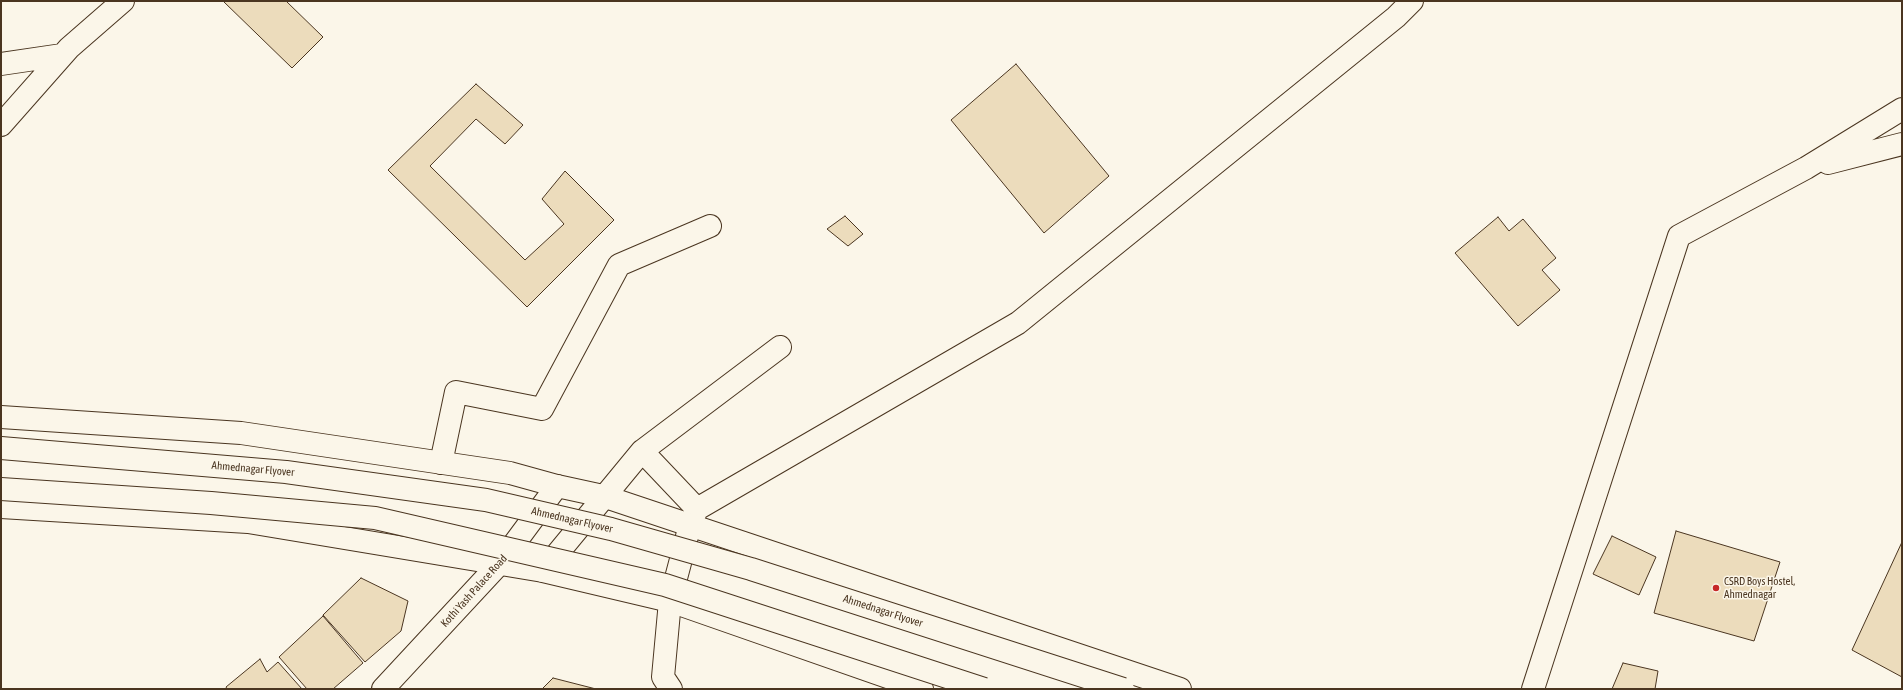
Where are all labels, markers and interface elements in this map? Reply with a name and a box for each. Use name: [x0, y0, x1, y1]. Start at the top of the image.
street label: Ahmednagar Flyover: [211, 459, 295, 479]
street label: Ahmednagar Flyover: [530, 504, 614, 536]
street label: Kothi Yash Palace Road: [438, 552, 510, 630]
place label: CSRD Boys Hostel, Ahmednagar: [1724, 575, 1795, 601]
marker: CSRD Boys Hostel, Ahmednagar: [1711, 583, 1721, 593]
street label: Ahmednagar Flyover: [841, 592, 925, 630]

